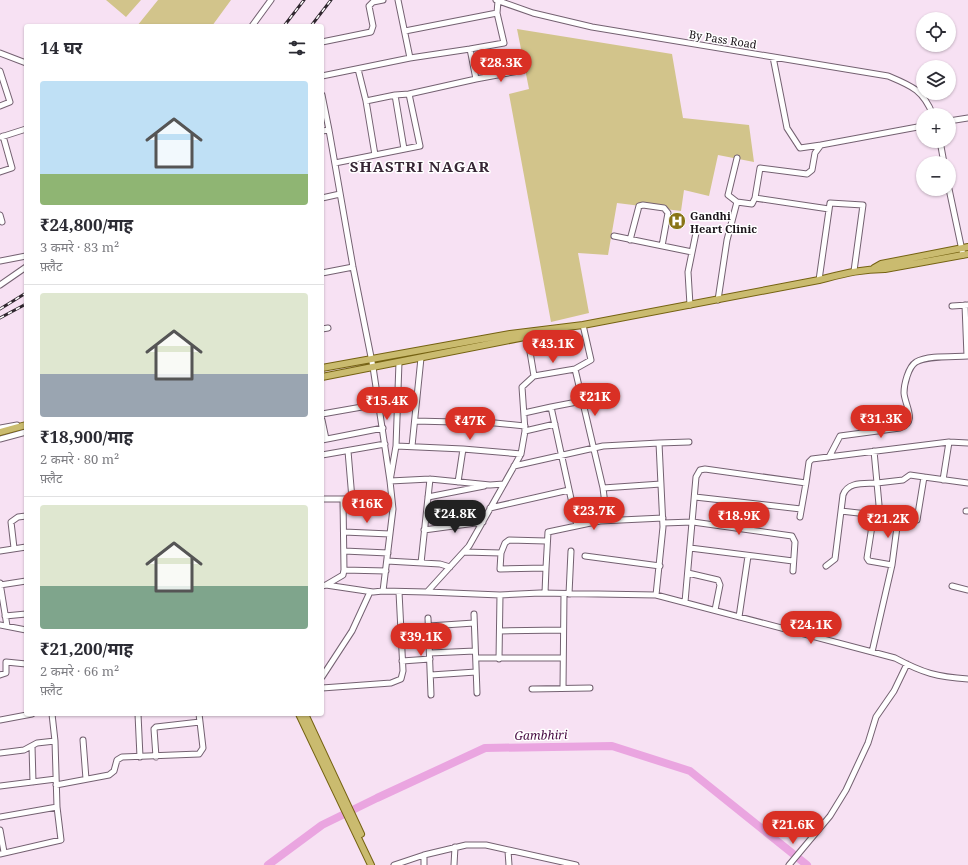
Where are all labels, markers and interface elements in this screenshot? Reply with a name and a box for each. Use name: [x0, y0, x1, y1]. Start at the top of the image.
map controls: [916, 12, 956, 196]
button: locate: [916, 12, 956, 52]
street label: By Pass Road: [688, 26, 758, 52]
text: 14 घर: [40, 36, 82, 59]
icon: filters: [286, 37, 308, 59]
pin: ₹28.3K: [468, 49, 534, 83]
text: ₹28.3K: [480, 53, 522, 71]
button: layers: [916, 60, 956, 100]
icon: home: [138, 107, 210, 179]
button: +: [916, 108, 956, 148]
district label: SHASTRI NAGAR: [350, 156, 490, 176]
button: −: [916, 156, 956, 196]
place label: Gandhi Heart Clinic: [690, 208, 757, 236]
hospital icon: Gandhi Heart Clinic: [667, 211, 687, 231]
text: ₹24,800/माह: [40, 213, 133, 236]
text: 3 कमरे · 83 m²: [40, 238, 119, 256]
text: फ़्लैट: [40, 257, 63, 275]
icon: home: [138, 319, 210, 391]
pin: ₹43.1K: [520, 330, 586, 364]
text: ₹43.1K: [532, 334, 574, 352]
pin: ₹21K: [571, 383, 619, 417]
pin: ₹15.4K: [354, 387, 420, 421]
text: ₹21K: [579, 387, 611, 405]
text: ₹15.4K: [366, 391, 408, 409]
pin: ₹31.3K: [848, 405, 914, 439]
pin: ₹47K: [446, 407, 494, 441]
text: ₹31.3K: [860, 409, 902, 427]
text: ₹47K: [454, 411, 486, 429]
text: ₹18,900/माह: [40, 425, 133, 448]
text: 2 कमरे · 80 m²: [40, 450, 119, 468]
text: फ़्लैट: [40, 469, 63, 487]
pin: ₹16K: [343, 490, 391, 524]
text: ₹16K: [351, 494, 383, 512]
pin: ₹23.7K: [561, 497, 627, 531]
pin: ₹24.8K: [422, 500, 488, 534]
text: ₹23.7K: [573, 501, 615, 519]
pin: ₹18.9K: [706, 502, 772, 536]
text: ₹24.8K: [434, 504, 476, 522]
pin: ₹21.2K: [855, 505, 921, 539]
text: ₹18.9K: [718, 506, 760, 524]
text: ₹21.2K: [867, 509, 909, 527]
icon: home: [138, 531, 210, 603]
pin: ₹24.1K: [778, 611, 844, 645]
text: ₹24.1K: [790, 615, 832, 633]
pin: ₹39.1K: [388, 623, 454, 657]
text: ₹39.1K: [400, 627, 442, 645]
text: ₹21,200/माह: [40, 637, 133, 660]
text: 2 कमरे · 66 m²: [40, 662, 119, 680]
text: फ़्लैट: [40, 681, 63, 699]
water label: Gambhiri: [514, 726, 568, 744]
pin: ₹21.6K: [760, 811, 826, 845]
text: ₹21.6K: [772, 815, 814, 833]

